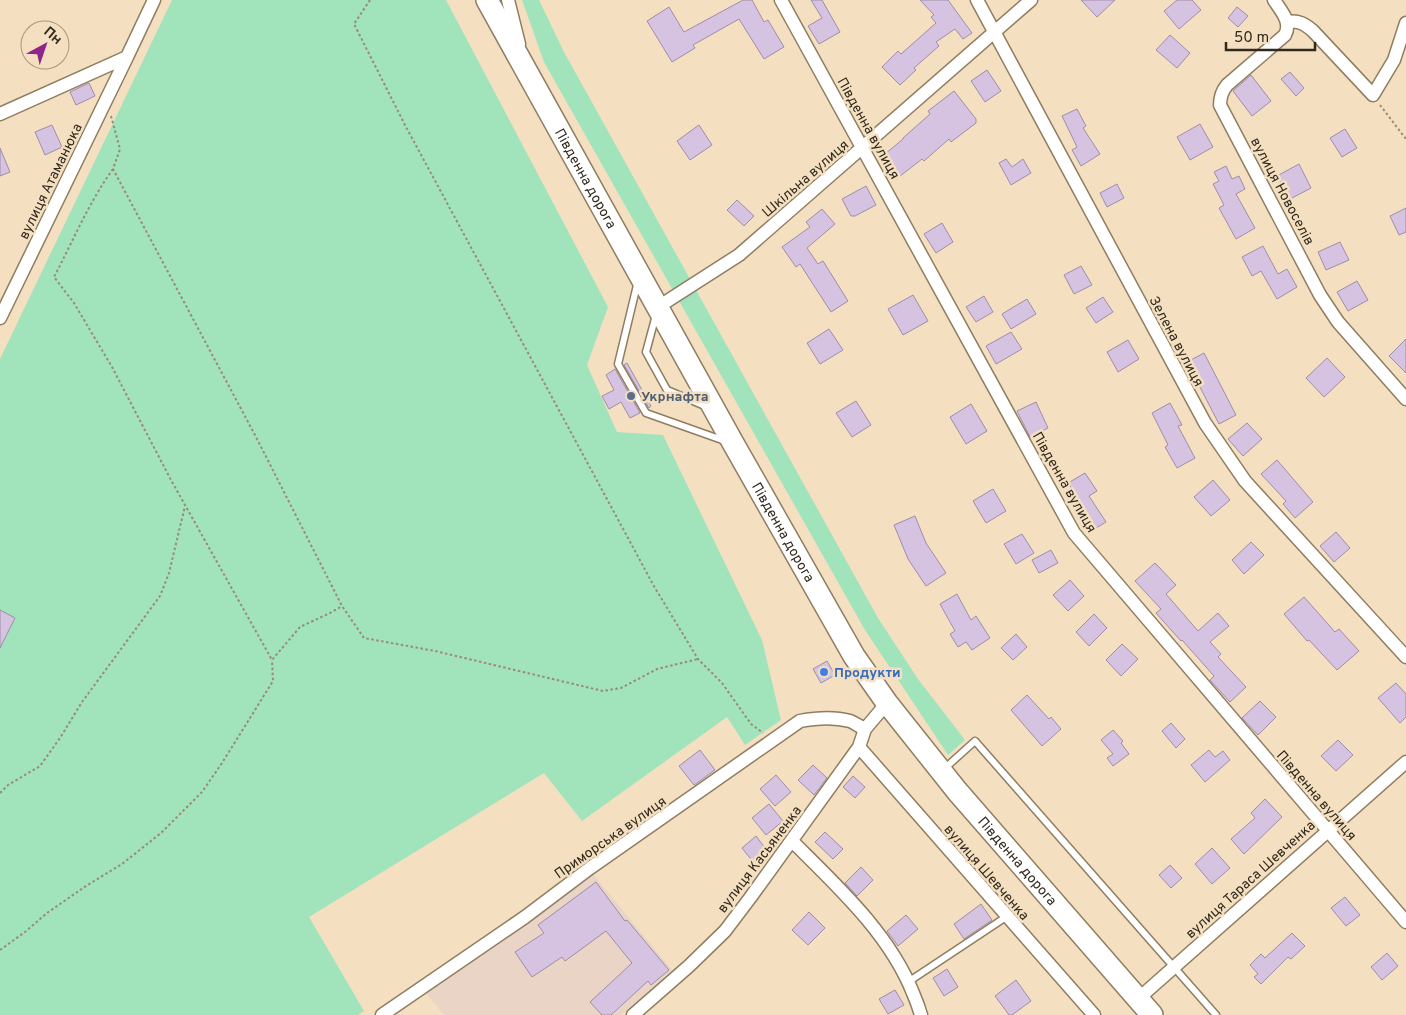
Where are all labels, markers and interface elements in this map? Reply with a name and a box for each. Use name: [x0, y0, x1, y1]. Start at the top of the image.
north arrow: [20, 20, 70, 70]
scale bar: [1226, 20, 1315, 52]
text: Пн: [40, 24, 65, 49]
text: 50 m: [1234, 29, 1269, 48]
street label: Південна вулиця: [833, 75, 903, 183]
street label: вулиця Атаманюка: [16, 121, 87, 242]
street label: Південна дорога: [550, 126, 619, 232]
street label: вулиця Новоселів: [1246, 135, 1317, 249]
street label: Шкільна вулиця: [759, 137, 853, 221]
street label: Зелена вулиця: [1145, 294, 1207, 390]
place label: Укрнафта: [641, 389, 709, 406]
marker: Укрнафта: [625, 390, 637, 402]
street label: Південна вулиця: [1028, 429, 1099, 536]
street label: Південна дорога: [747, 480, 817, 586]
place label: Продукти: [834, 665, 901, 682]
marker: Продукти: [818, 666, 830, 678]
street label: Південна вулиця: [1272, 748, 1360, 844]
street label: Приморська вулиця: [552, 793, 670, 883]
street label: вулиця Касьяненка: [714, 803, 806, 917]
street label: Південна дорога: [973, 814, 1060, 909]
street label: вулиця Тараса Шевченка: [1183, 817, 1319, 943]
street label: вулиця Шевченка: [940, 822, 1032, 924]

